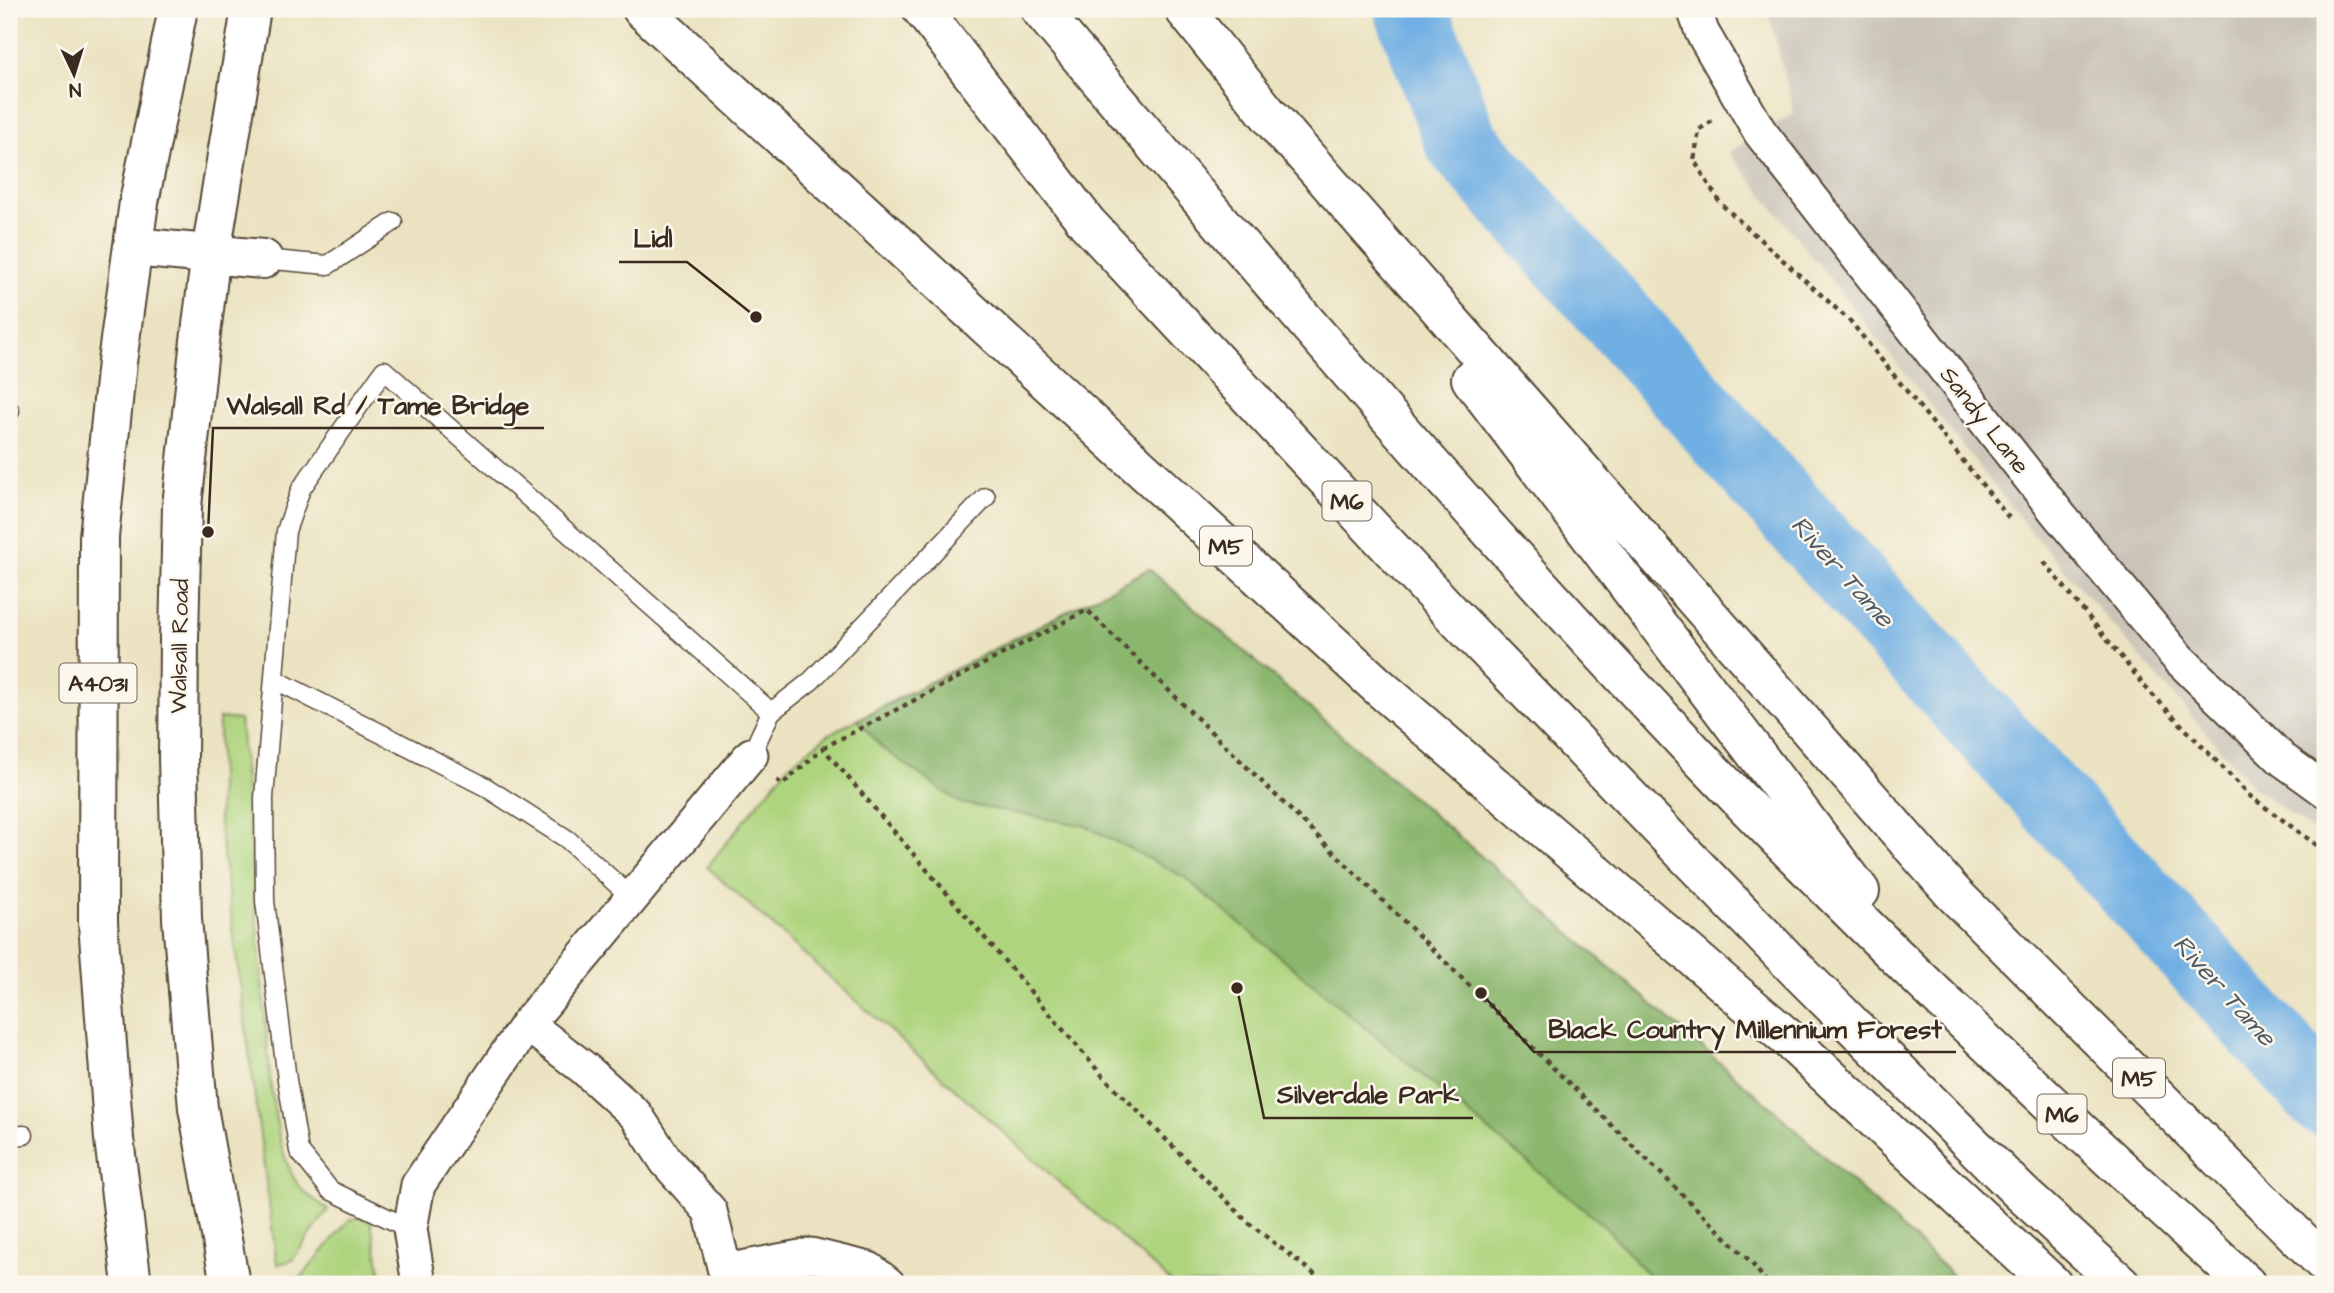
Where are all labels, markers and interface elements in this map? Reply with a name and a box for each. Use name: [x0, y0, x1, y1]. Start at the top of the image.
north arrow: [38, 38, 108, 108]
text: N: [68, 76, 82, 103]
callout: Lidl: [619, 215, 687, 262]
text: Lidl: [633, 221, 673, 257]
street label: Sandy Lane: [1930, 360, 2037, 482]
callout: Walsall Rd / Tame Bridge: [213, 381, 544, 428]
text: Walsall Rd / Tame Bridge: [226, 388, 529, 427]
road number: M6: [1322, 481, 1372, 520]
water label: River Tame: [1783, 508, 1903, 637]
road number: M5: [1200, 526, 1252, 566]
street label: Walsall Road: [162, 578, 198, 714]
road number: A4031: [60, 664, 136, 702]
water label: River Tame: [2165, 927, 2285, 1056]
callout: Black Country Millennium Forest: [1534, 1005, 1956, 1052]
text: Black Country Millennium Forest: [1548, 1012, 1942, 1051]
road number: M5: [2113, 1058, 2165, 1098]
callout: Silverdale Park: [1264, 1071, 1473, 1118]
text: Silverdale Park: [1276, 1077, 1460, 1113]
road number: M6: [2038, 1094, 2086, 1134]

